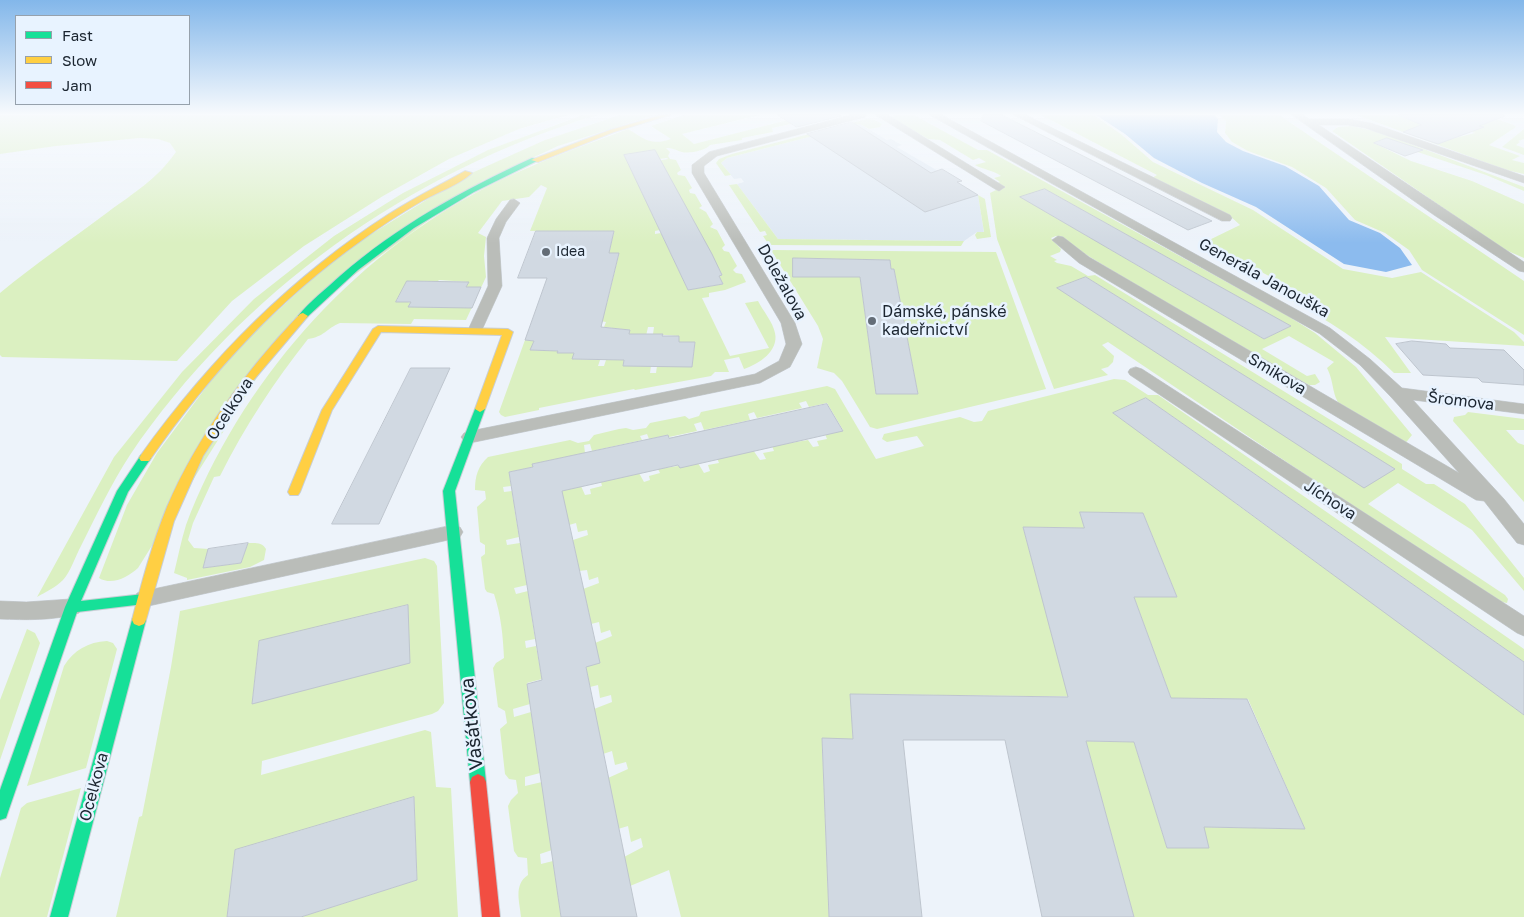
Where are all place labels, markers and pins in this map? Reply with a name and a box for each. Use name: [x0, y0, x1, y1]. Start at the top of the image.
place label: Idea: [556, 244, 585, 260]
marker: Idea: [540, 246, 552, 258]
place label: Dámské, pánské kadeřnictví: [882, 302, 1007, 340]
marker: Dámské, pánské kadeřnictví: [866, 315, 878, 327]

